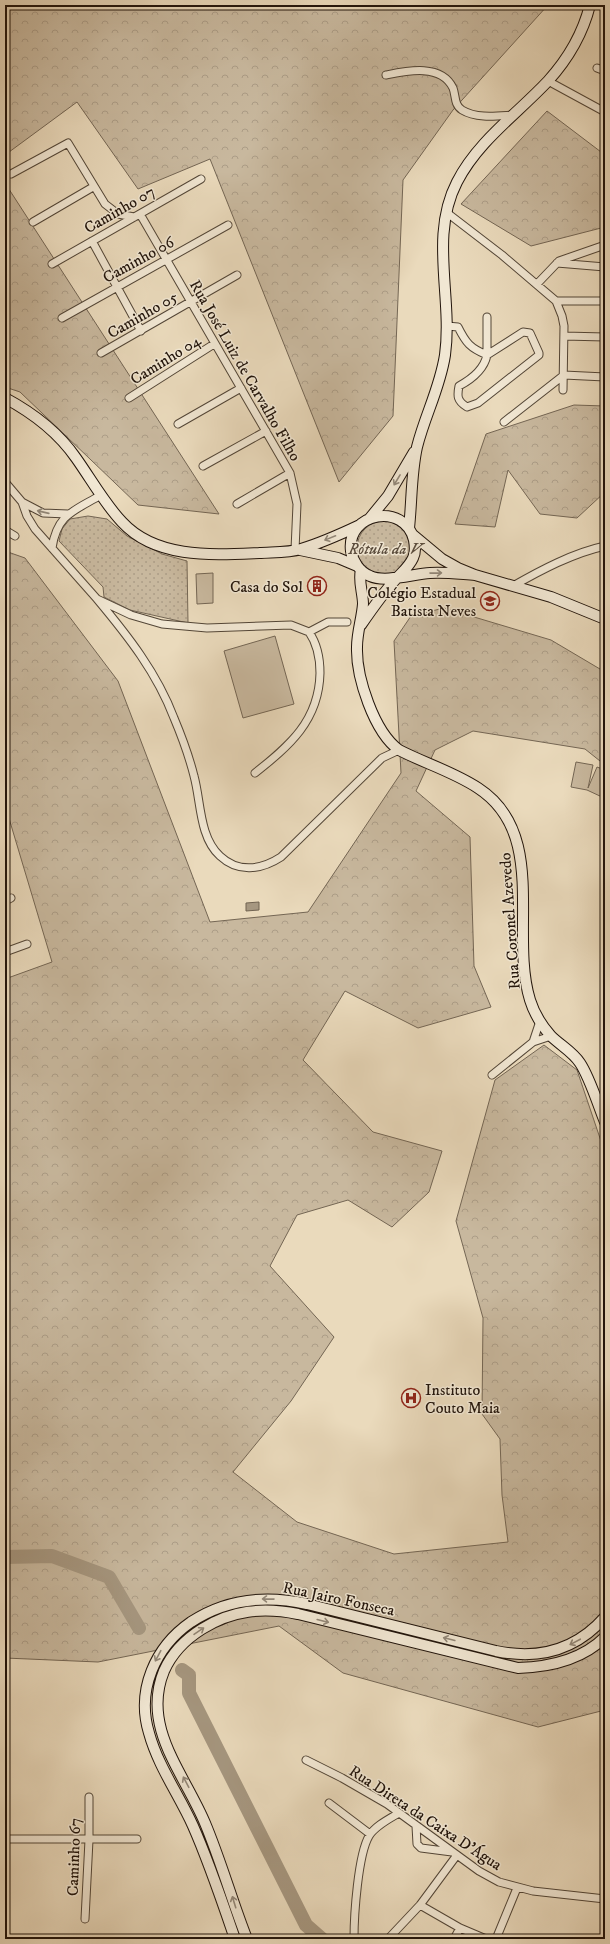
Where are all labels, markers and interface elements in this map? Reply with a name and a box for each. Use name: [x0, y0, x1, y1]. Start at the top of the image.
street label: Caminho 07: [80, 182, 159, 238]
street label: Caminho 06: [99, 232, 178, 288]
street label: Rua José Luiz de Carvalho Filho: [185, 276, 305, 465]
street label: Caminho 05: [104, 287, 181, 343]
street label: Caminho 04: [127, 330, 205, 389]
one-way arrow: [393, 474, 401, 486]
one-way arrow: [37, 508, 50, 516]
one-way arrow: [324, 535, 336, 542]
park label: Rótula da V: [347, 539, 426, 559]
one-way arrow: [429, 569, 442, 577]
building icon: Casa do Sol: [306, 575, 328, 597]
place label: Casa do Sol: [230, 577, 303, 597]
place label: Colégio Estadual Batista Neves: [367, 583, 476, 621]
school or university icon: Colégio Estadual Batista Neves: [479, 590, 501, 612]
street label: Rua Coronel Azevedo: [495, 852, 525, 990]
place label: Instituto Couto Maia: [425, 1380, 500, 1418]
hospital icon: Instituto Couto Maia: [400, 1387, 422, 1409]
street label: Rua Jairo Fonseca: [281, 1577, 397, 1621]
one-way arrow: [262, 1595, 275, 1603]
one-way arrow: [316, 1618, 329, 1625]
one-way arrow: [193, 1627, 204, 1635]
one-way arrow: [443, 1635, 456, 1643]
one-way arrow: [570, 1639, 582, 1646]
one-way arrow: [153, 1650, 161, 1662]
street label: Rua Direta da Caixa D'Água: [345, 1761, 506, 1875]
one-way arrow: [181, 1776, 189, 1788]
street label: Caminho 67: [63, 1818, 85, 1896]
one-way arrow: [230, 1897, 238, 1909]

